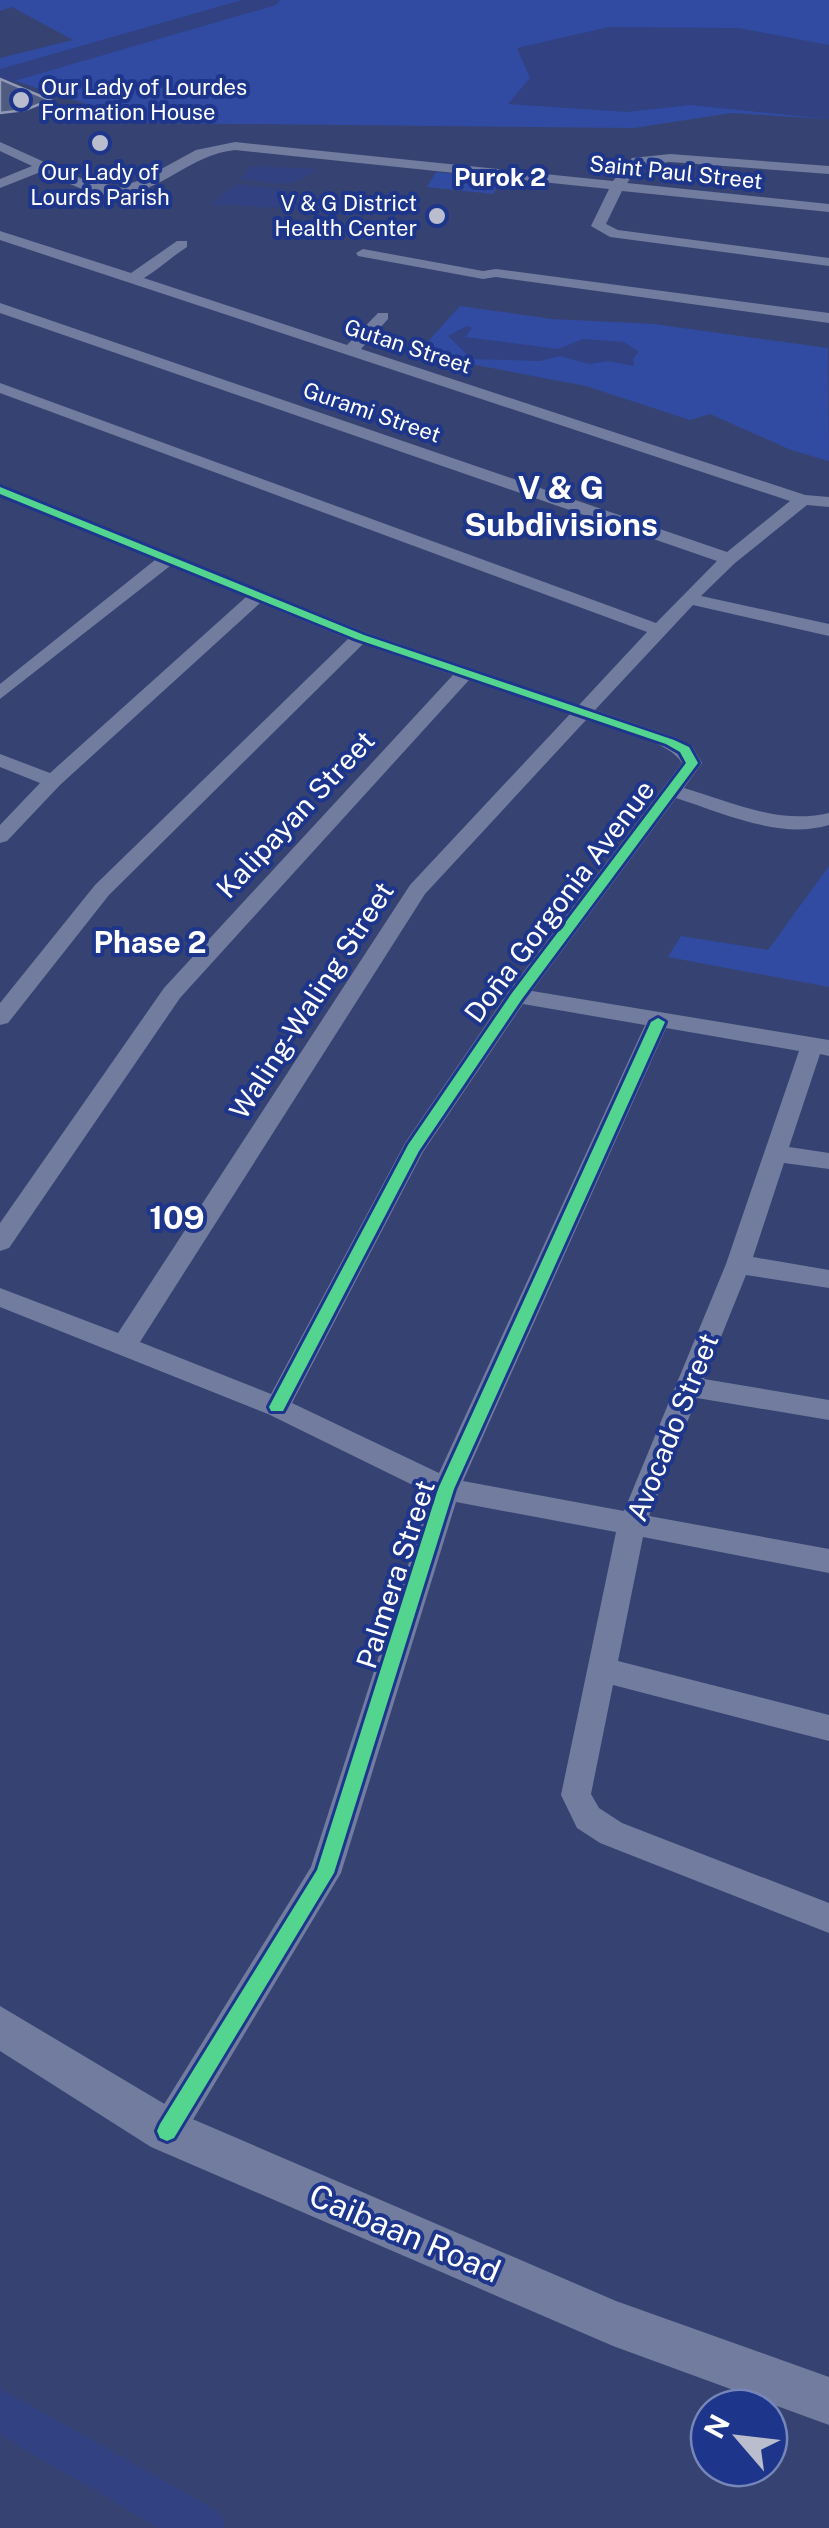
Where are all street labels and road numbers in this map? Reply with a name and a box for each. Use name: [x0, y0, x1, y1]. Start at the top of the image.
street label: Saint Paul Street: [588, 150, 764, 194]
street label: Gutan Street: [341, 313, 475, 379]
street label: Gurami Street: [300, 376, 444, 448]
street label: Kalipayan Street: [209, 724, 381, 904]
street label: Doña Gorgonia Avenue: [457, 773, 661, 1029]
street label: Waling-Waling Street: [222, 875, 400, 1125]
street label: Avocado Street: [619, 1328, 725, 1526]
street label: Palmera Street: [349, 1476, 441, 1672]
street label: Caibaan Road: [304, 2176, 506, 2290]

